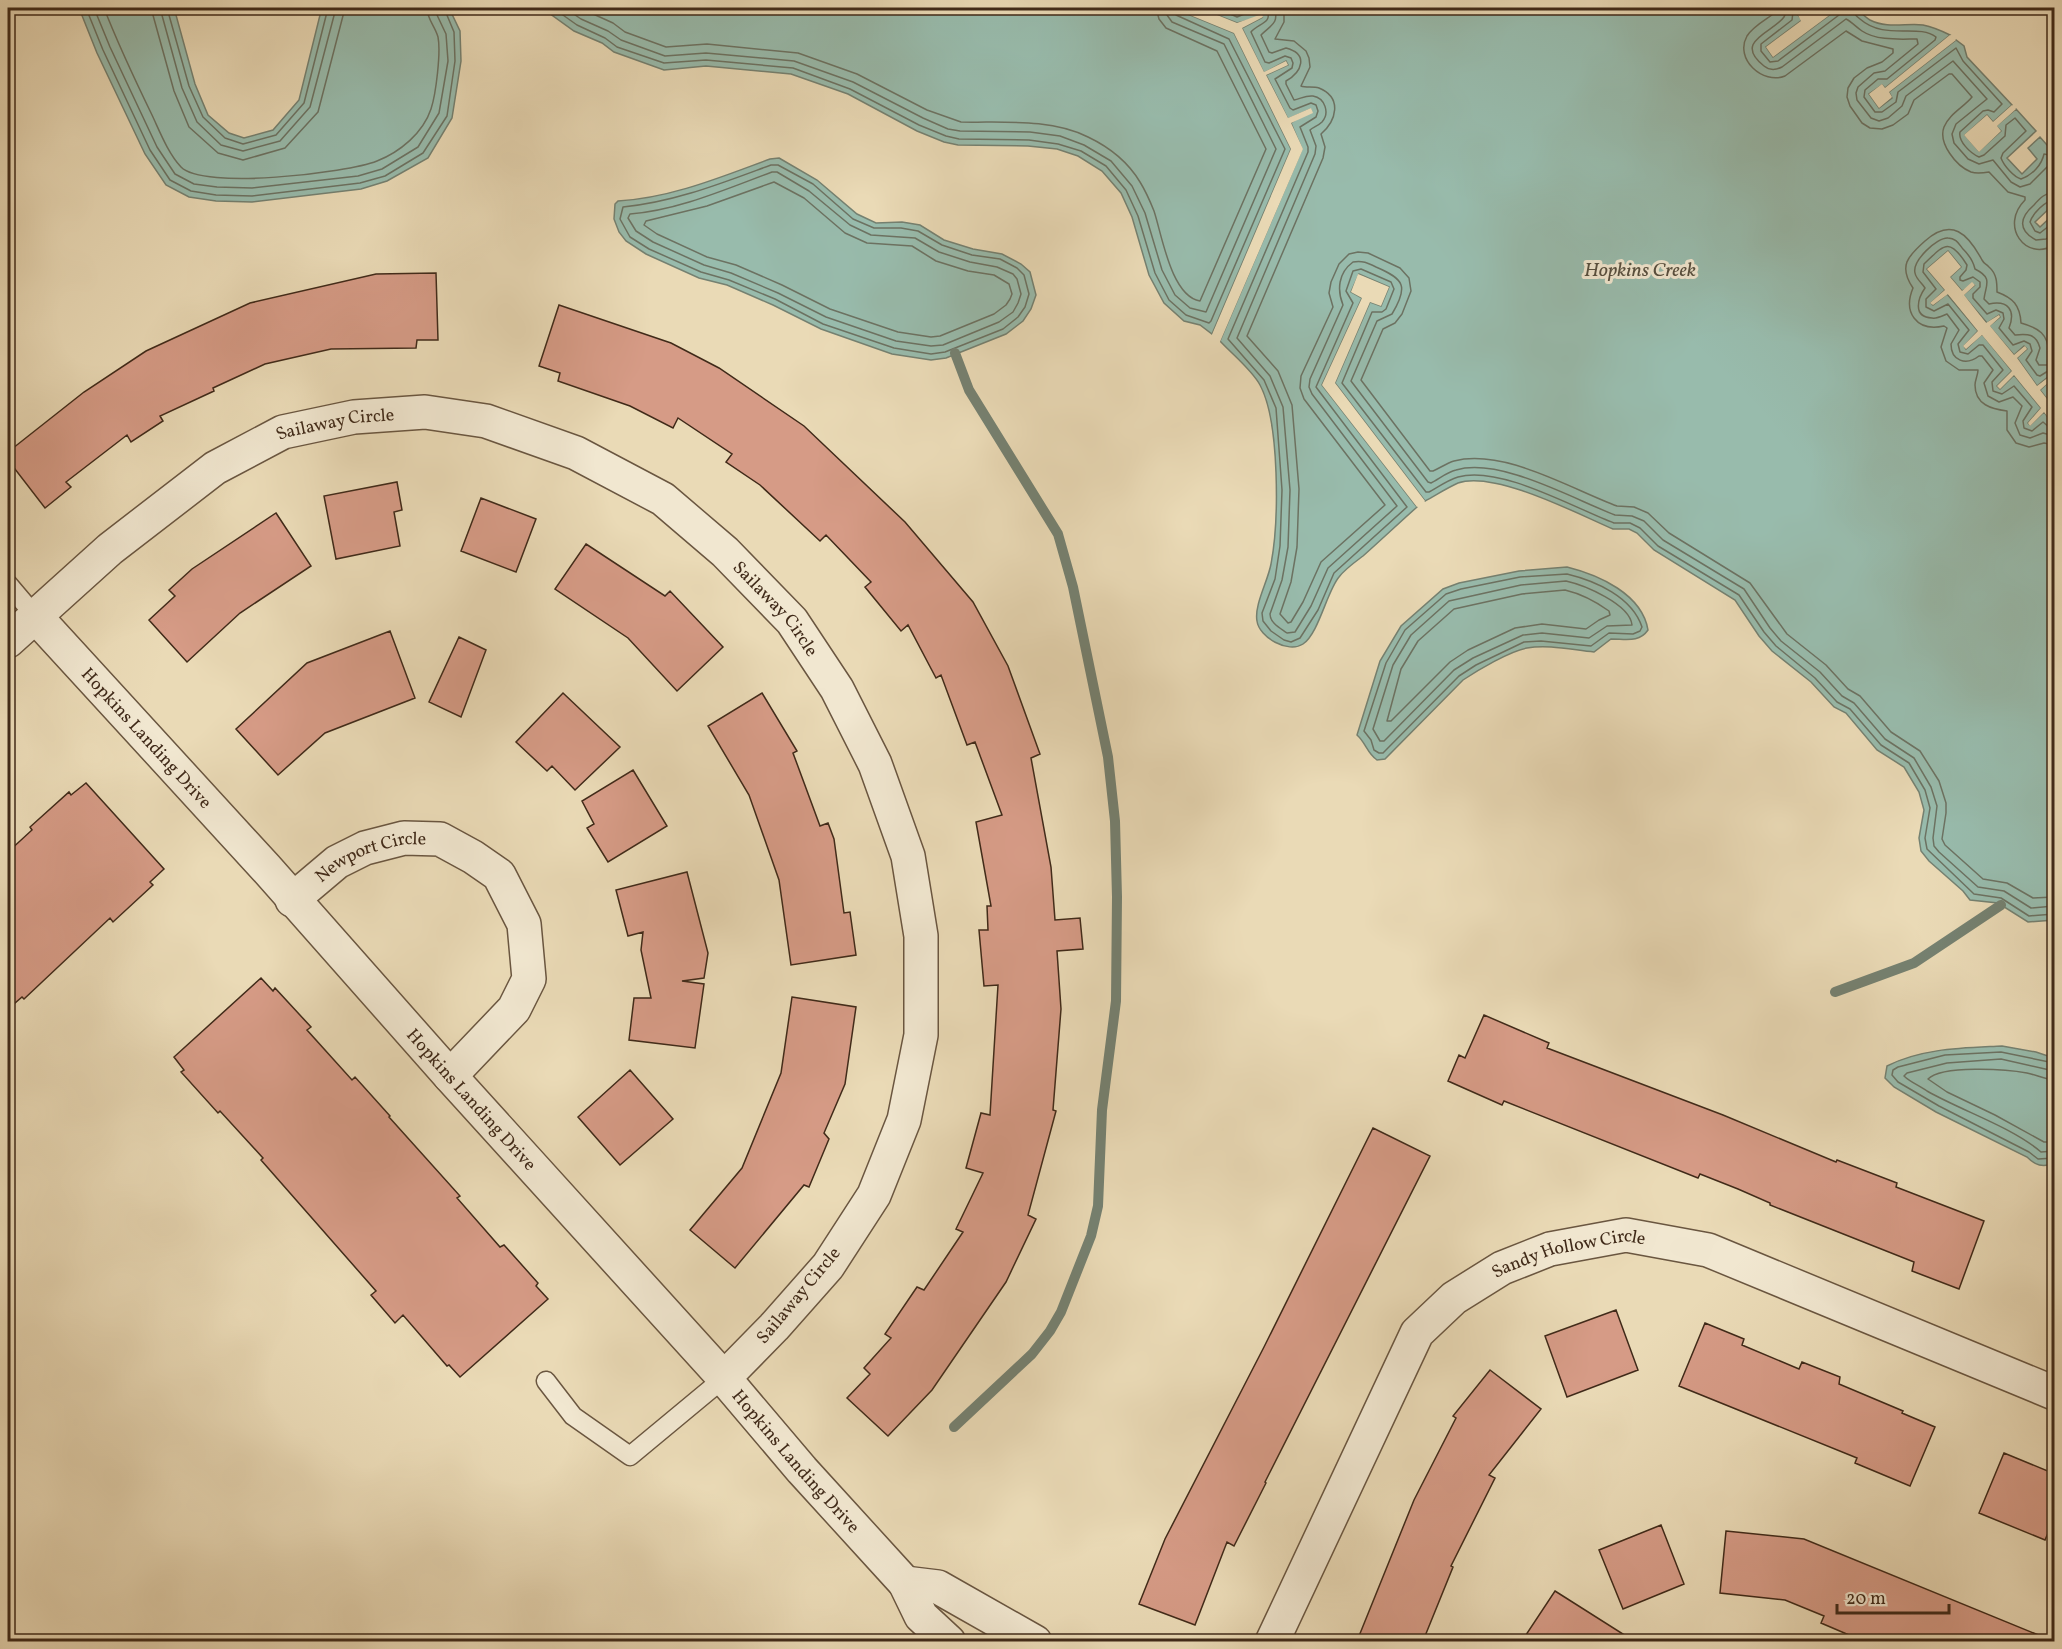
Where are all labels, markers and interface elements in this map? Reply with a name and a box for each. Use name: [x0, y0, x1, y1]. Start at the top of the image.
water label: Hopkins Creek: [1584, 257, 1696, 285]
street label: Sailaway Circle: [272, 403, 395, 448]
street label: Sailaway Circle: [726, 556, 823, 662]
street label: Hopkins Landing Drive: [74, 663, 217, 815]
street label: Newport Circle: [310, 827, 426, 889]
street label: Hopkins Landing Drive: [400, 1024, 541, 1177]
street label: Sandy Hollow Circle: [1487, 1224, 1647, 1285]
street label: Sailaway Circle: [751, 1242, 847, 1350]
street label: Hopkins Landing Drive: [725, 1385, 865, 1539]
scale bar: [1837, 1577, 1950, 1615]
text: 20 m: [1846, 1587, 1886, 1612]

